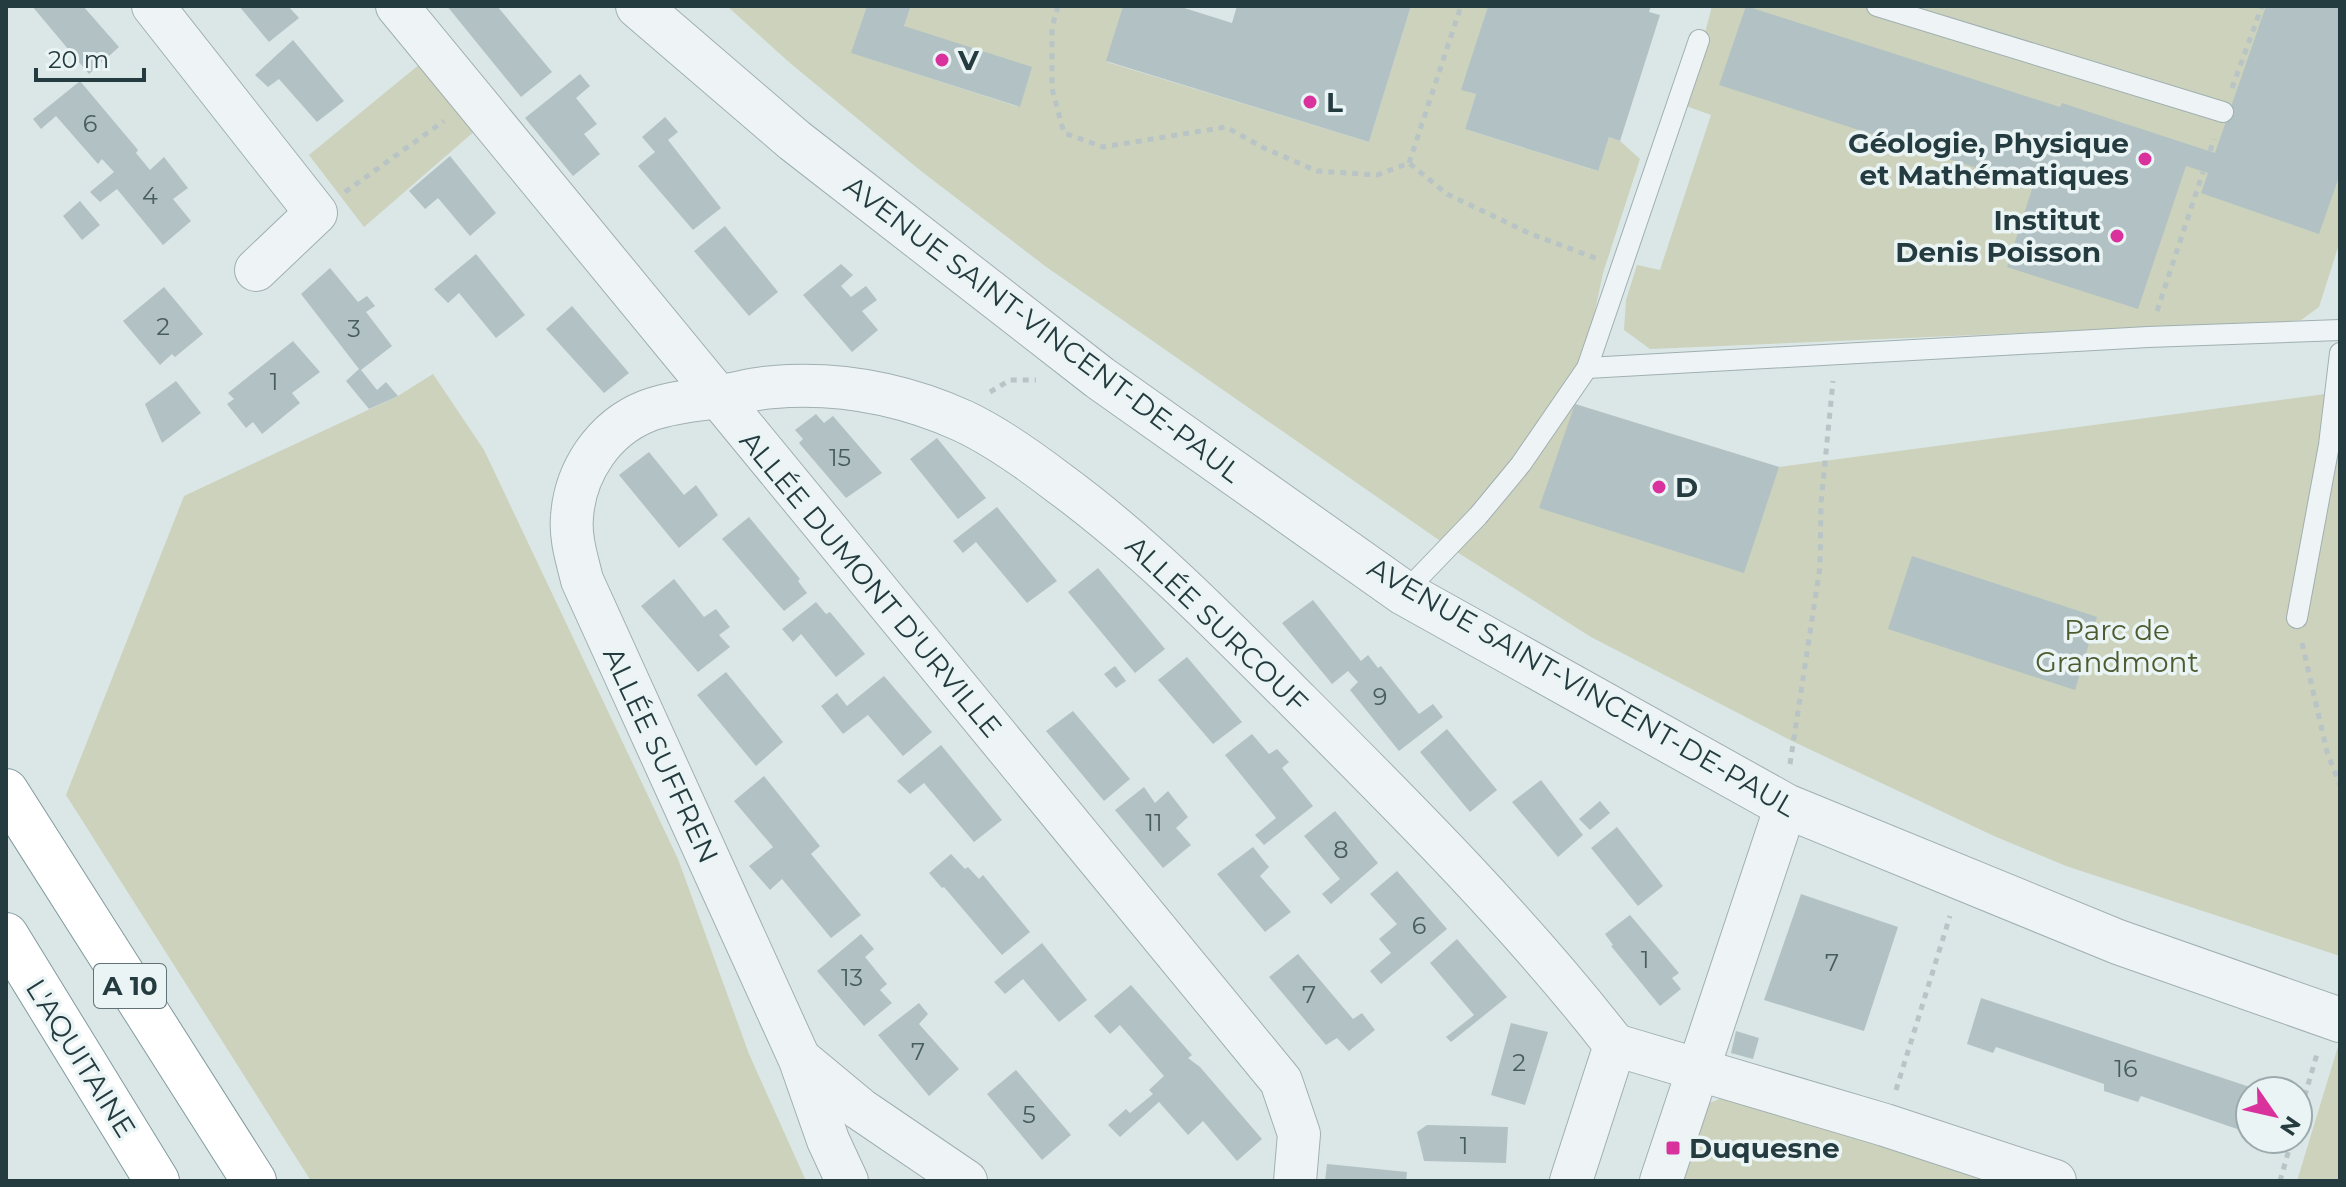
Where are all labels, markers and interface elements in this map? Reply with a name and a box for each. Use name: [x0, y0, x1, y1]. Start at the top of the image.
scale bar: [36, 32, 144, 82]
place label: V: [957, 43, 980, 77]
text: 20 m: [48, 45, 109, 74]
marker: V: [933, 51, 951, 69]
place label: L: [1326, 85, 1343, 119]
marker: L: [1301, 93, 1319, 111]
house number: 6: [83, 109, 97, 138]
place label: Géologie, Physique et Mathématiques: [1848, 126, 2129, 192]
marker: Géologie, Physique et Mathématiques: [2136, 150, 2154, 168]
street label: AVENUE SAINT-VINCENT-DE-PAUL: [838, 168, 1249, 490]
house number: 4: [142, 181, 158, 210]
place label: Institut Denis Poisson: [1895, 203, 2101, 269]
marker: Institut Denis Poisson: [2108, 227, 2126, 245]
house number: 2: [156, 312, 170, 341]
house number: 3: [347, 314, 361, 343]
house number: 1: [270, 367, 278, 396]
street label: ALLÉE DUMONT D'URVILLE: [733, 424, 1009, 744]
house number: 15: [829, 443, 851, 472]
place label: D: [1675, 470, 1698, 504]
marker: D: [1650, 478, 1668, 496]
street label: ALLÉE SURCOUF: [1119, 528, 1315, 720]
street label: AVENUE SAINT-VINCENT-DE-PAUL: [1362, 550, 1802, 824]
park label: Parc de Grandmont: [2035, 613, 2199, 679]
street label: ALLÉE SUFFREN: [596, 642, 726, 868]
house number: 9: [1373, 682, 1387, 711]
house number: 11: [1145, 808, 1163, 837]
house number: 8: [1333, 835, 1349, 864]
house number: 6: [1412, 911, 1426, 940]
house number: 1: [1641, 945, 1649, 974]
house number: 7: [1825, 948, 1839, 977]
house number: 13: [841, 963, 863, 992]
road number: A 10: [94, 964, 166, 1008]
street label: L'AQUITAINE: [19, 973, 143, 1143]
house number: 7: [1302, 980, 1316, 1009]
house number: 7: [911, 1037, 925, 1066]
house number: 2: [1512, 1048, 1526, 1077]
house number: 16: [2114, 1054, 2138, 1083]
north arrow: [2234, 1075, 2314, 1155]
house number: 5: [1022, 1100, 1036, 1129]
text: N: [2274, 1111, 2306, 1141]
house number: 1: [1460, 1131, 1468, 1160]
place label: Duquesne: [1689, 1131, 1840, 1165]
marker: Duquesne: [1664, 1139, 1682, 1157]

